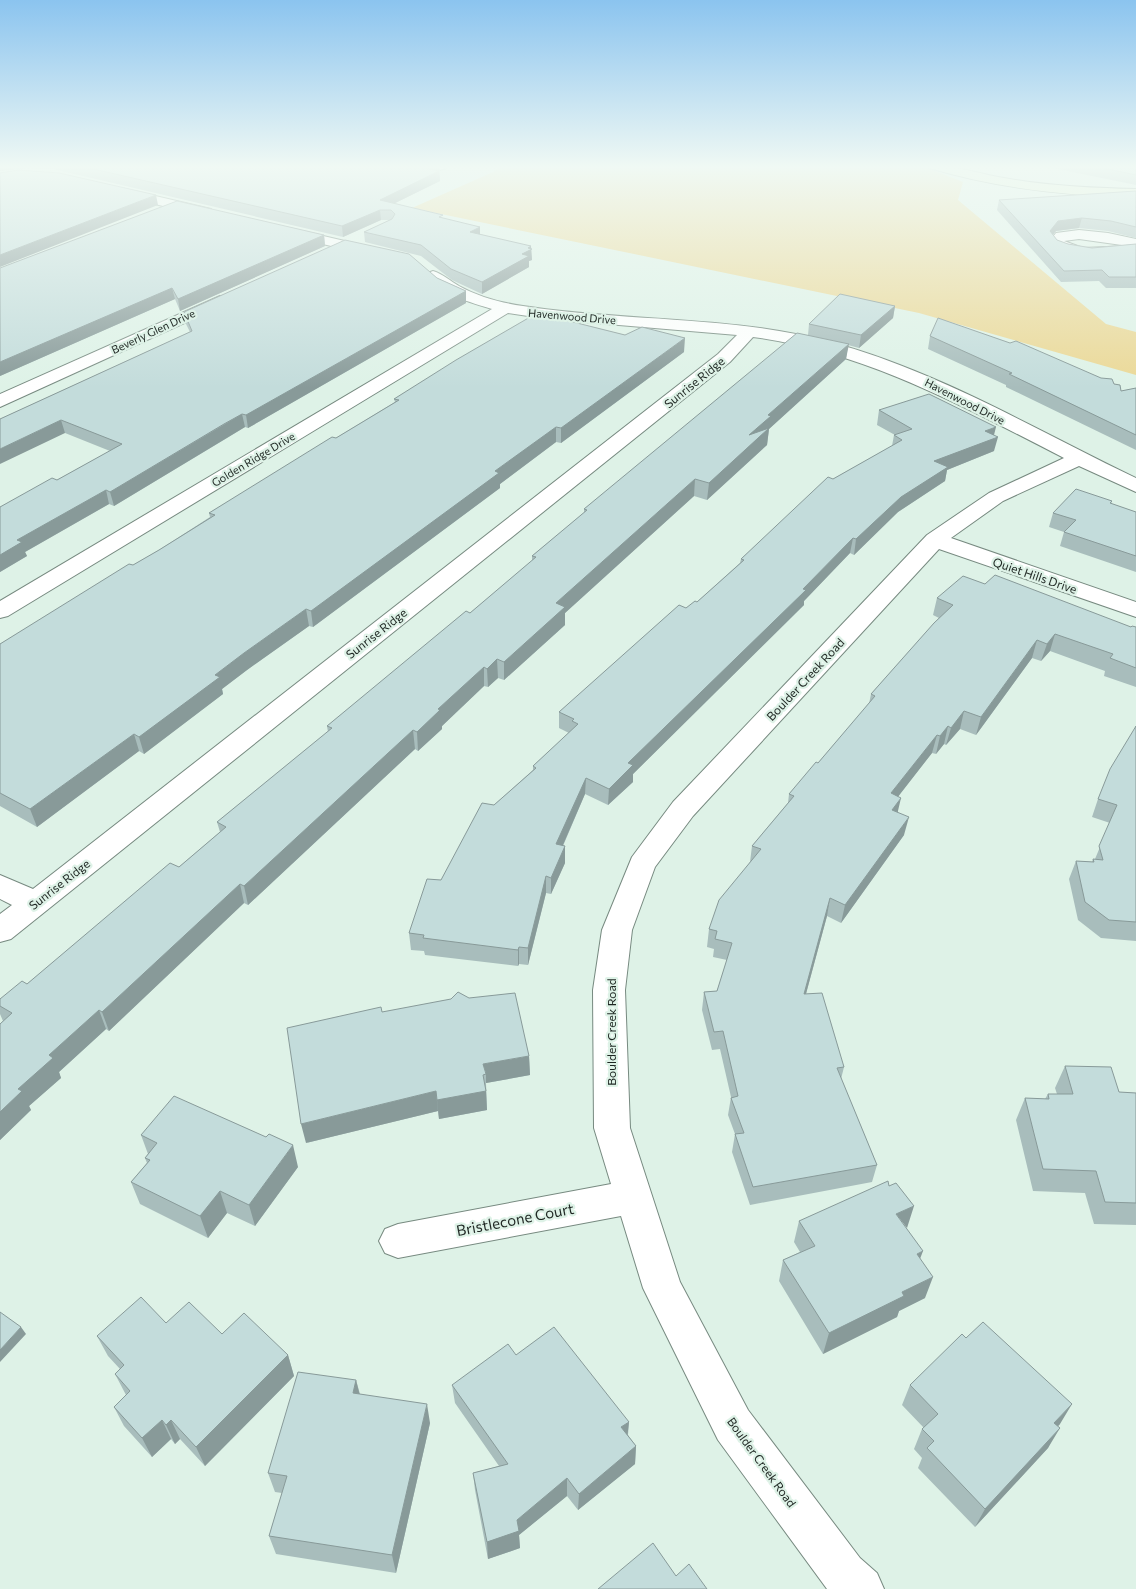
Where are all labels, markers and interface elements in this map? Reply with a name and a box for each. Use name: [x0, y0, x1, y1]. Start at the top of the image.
street label: Beverly Glen Drive: [109, 306, 197, 356]
street label: Havenwood Drive: [528, 306, 617, 326]
street label: Sunrise Ridge: [661, 353, 727, 411]
street label: Havenwood Drive: [923, 375, 1007, 427]
street label: Golden Ridge Drive: [209, 429, 297, 489]
street label: Quiet Hills Drive: [991, 554, 1079, 596]
street label: Sunrise Ridge: [343, 605, 409, 661]
street label: Boulder Creek Road: [763, 635, 847, 723]
street label: Sunrise Ridge: [26, 856, 92, 912]
street label: Boulder Creek Road: [604, 978, 618, 1086]
street label: Bristlecone Court: [455, 1199, 575, 1239]
street label: Boulder Creek Road: [725, 1414, 799, 1510]

